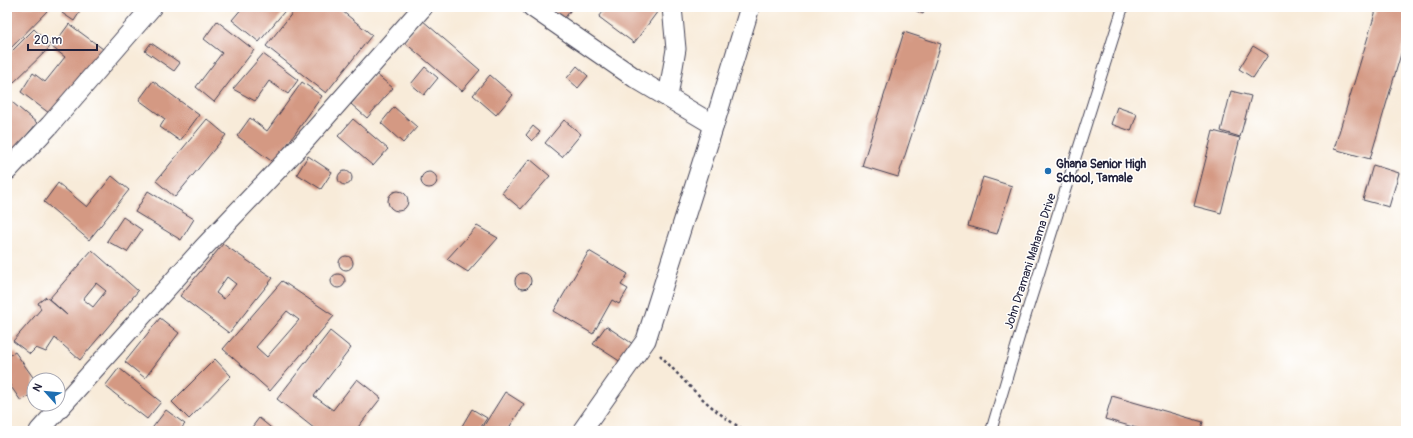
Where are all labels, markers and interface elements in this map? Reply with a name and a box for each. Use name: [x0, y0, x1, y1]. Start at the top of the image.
scale bar: [28, 26, 97, 52]
text: 20 m: [34, 33, 63, 48]
place label: Ghana Senior High School, Tamale: [1056, 157, 1147, 186]
marker: Ghana Senior High School, Tamale: [1043, 166, 1053, 176]
street label: John Dramani Mahama Drive: [1001, 191, 1060, 331]
north arrow: [26, 372, 66, 412]
text: N: [30, 381, 45, 394]

